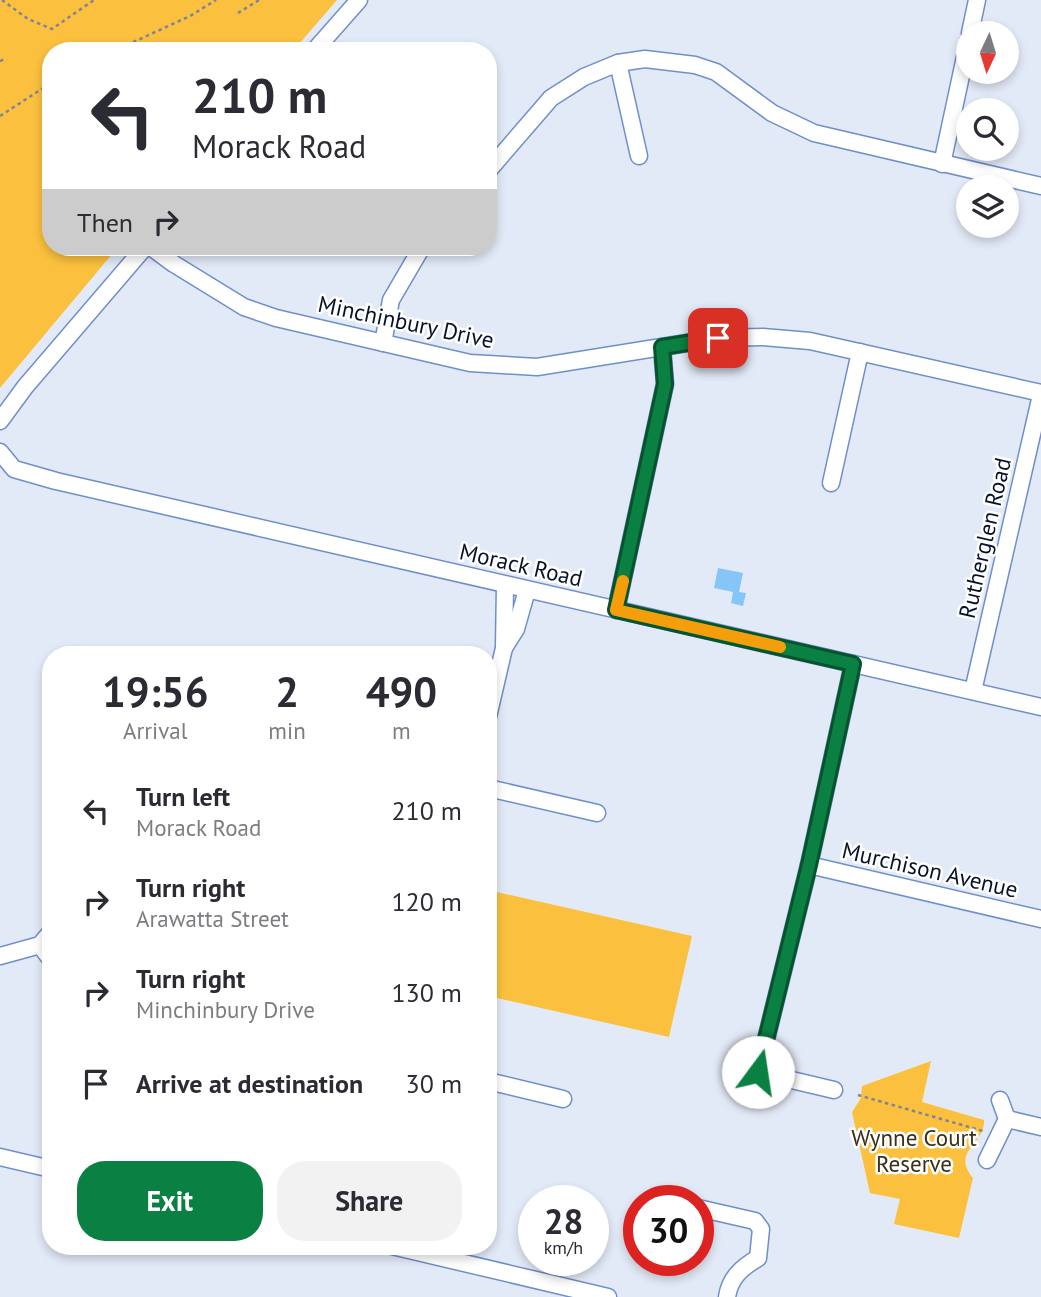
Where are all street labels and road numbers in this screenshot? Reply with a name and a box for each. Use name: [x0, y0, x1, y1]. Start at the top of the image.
street label: Minchinbury Drive: [316, 289, 497, 354]
street label: Rutherglen Road: [952, 455, 1017, 621]
street label: Morack Road: [457, 536, 585, 593]
street label: Murchison Avenue: [839, 835, 1021, 904]

